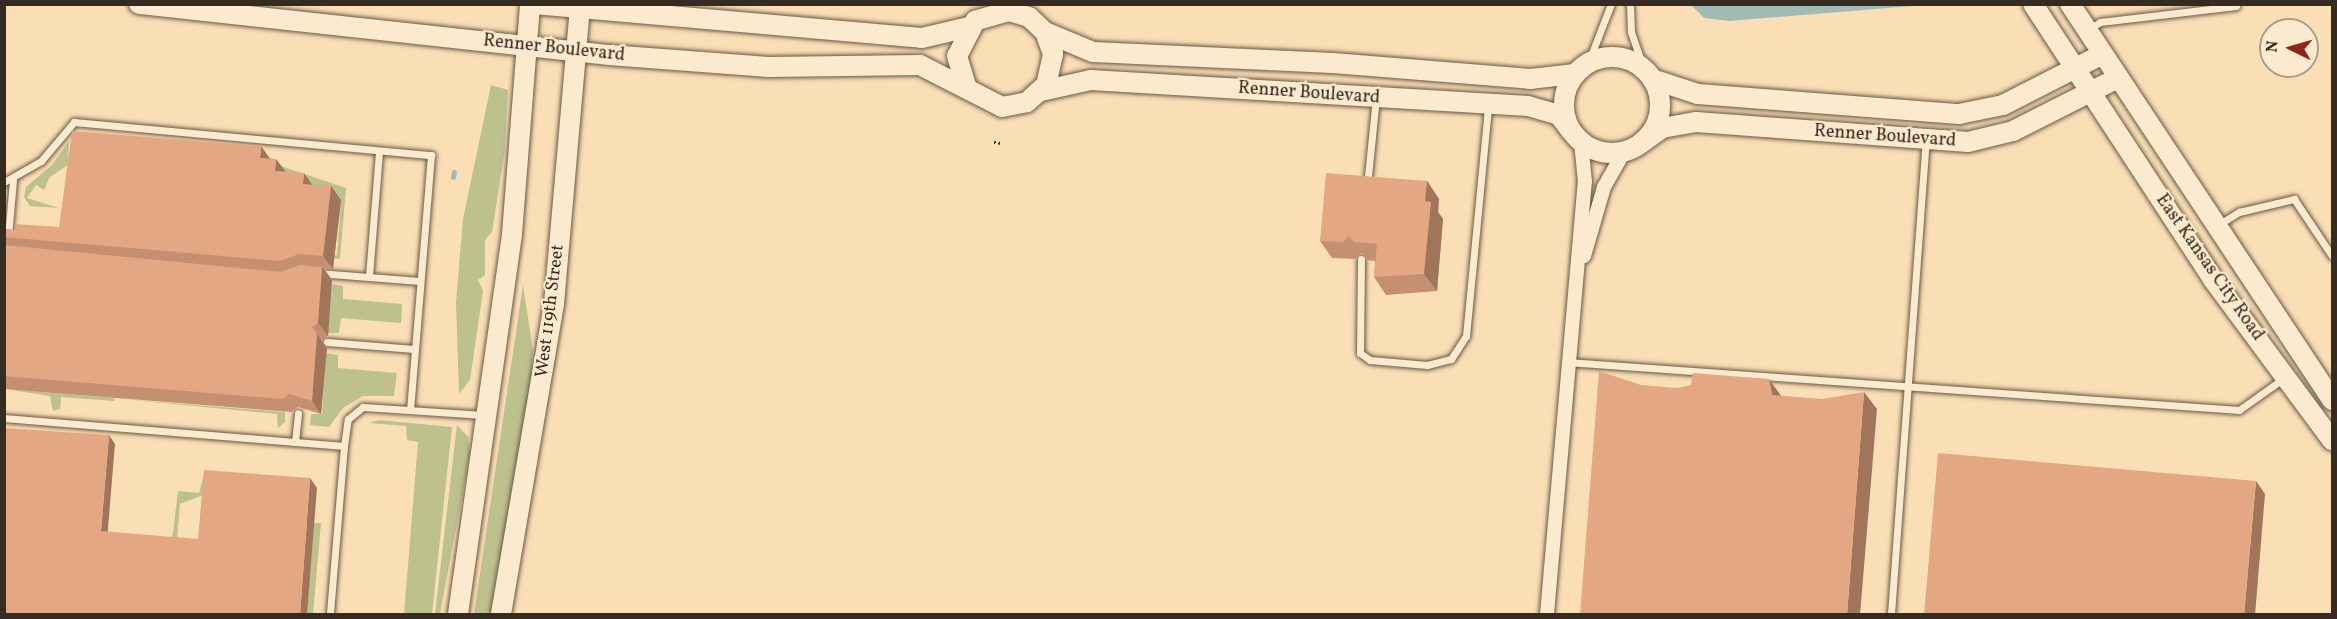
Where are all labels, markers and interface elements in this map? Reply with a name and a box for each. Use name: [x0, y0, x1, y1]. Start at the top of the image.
north arrow: [2259, 18, 2319, 78]
street label: Renner Boulevard: [482, 31, 626, 67]
text: N: [2262, 40, 2285, 53]
street label: Renner Boulevard: [1237, 78, 1381, 110]
street label: Renner Boulevard: [1813, 121, 1957, 153]
street label: East Kansas City Road: [2150, 190, 2268, 346]
street label: West 119th Street: [532, 243, 570, 379]

